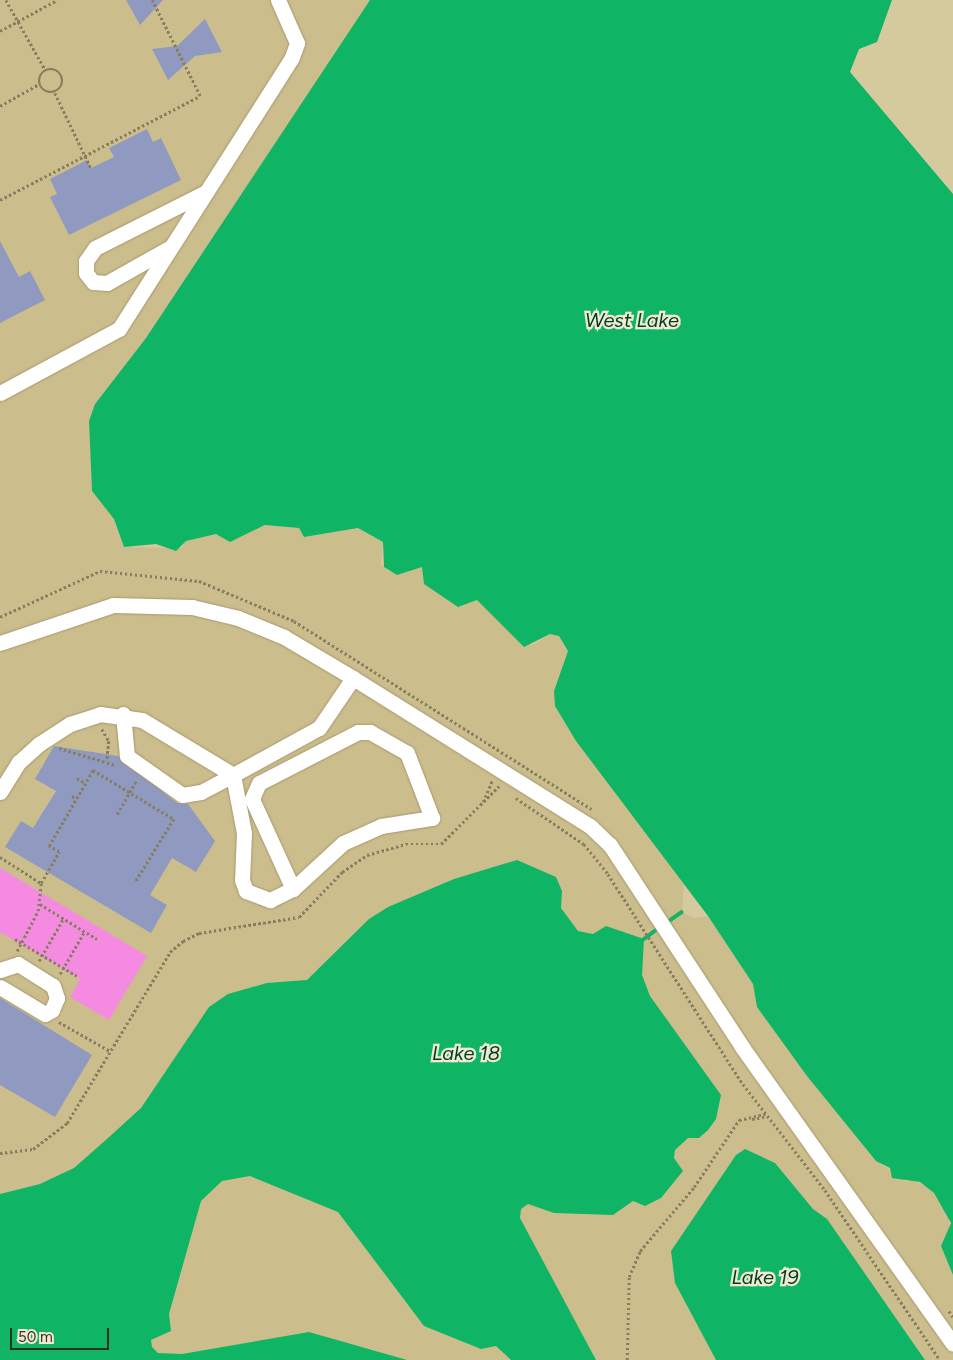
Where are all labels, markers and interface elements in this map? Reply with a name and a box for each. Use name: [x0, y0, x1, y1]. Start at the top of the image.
water label: West Lake: [585, 308, 679, 332]
water label: Lake 18: [432, 1041, 500, 1065]
water label: Lake 19: [731, 1265, 799, 1289]
scale bar: [12, 1318, 111, 1350]
text: 50 m: [18, 1328, 53, 1346]

